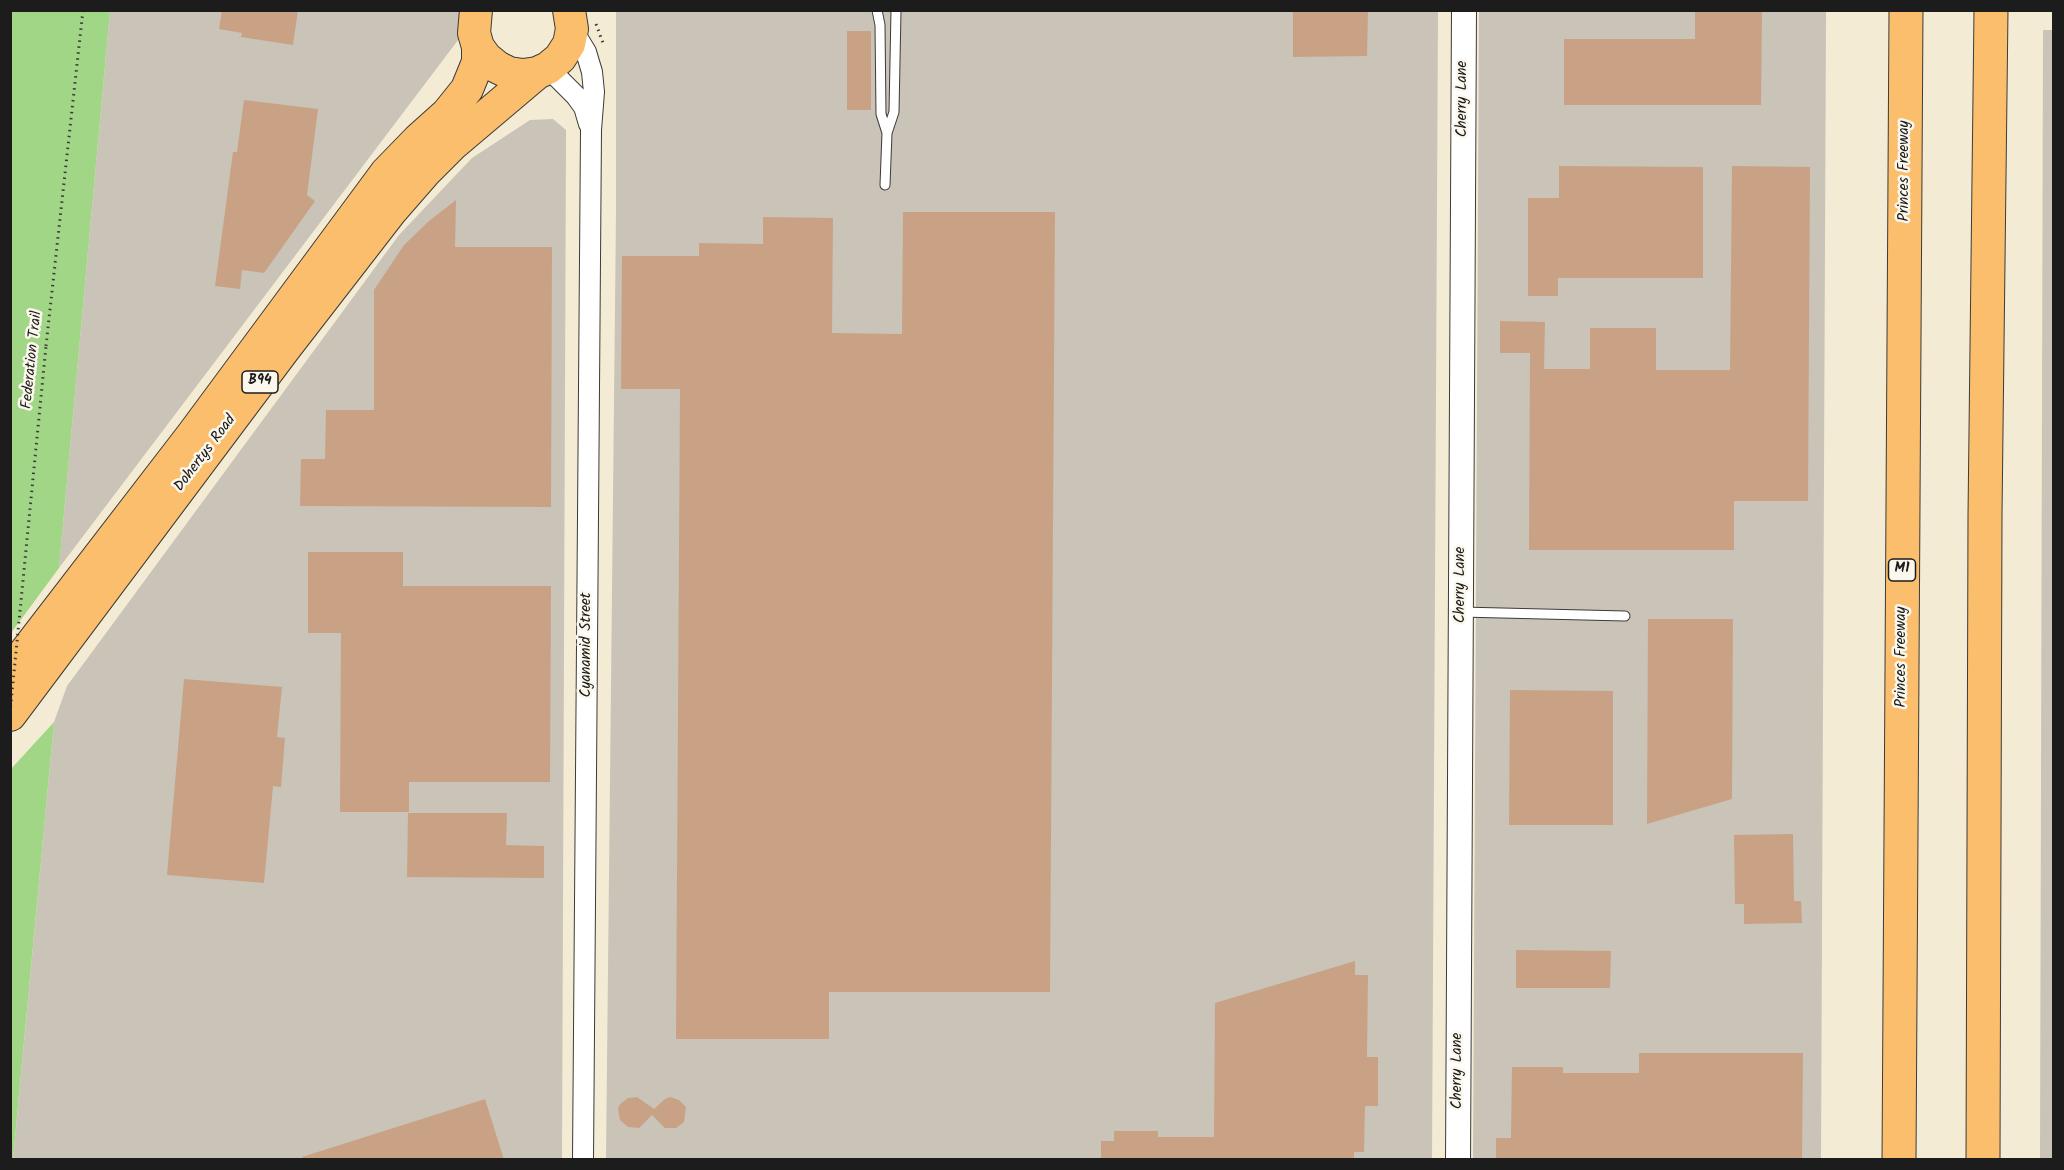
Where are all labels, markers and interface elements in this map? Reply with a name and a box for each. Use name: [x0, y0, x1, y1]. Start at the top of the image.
street label: Cherry Lane: [1454, 61, 1472, 137]
street label: Princes Freeway: [1896, 121, 1914, 221]
street label: Federation Trail: [19, 310, 47, 410]
road number: B94: [242, 371, 278, 393]
street label: Dohertys Road: [171, 412, 241, 496]
street label: Cherry Lane: [1452, 547, 1470, 623]
road number: M1: [1888, 559, 1916, 581]
street label: Cyanamid Street: [578, 592, 596, 698]
street label: Princes Freeway: [1893, 607, 1911, 707]
street label: Cherry Lane: [1449, 1033, 1467, 1109]

